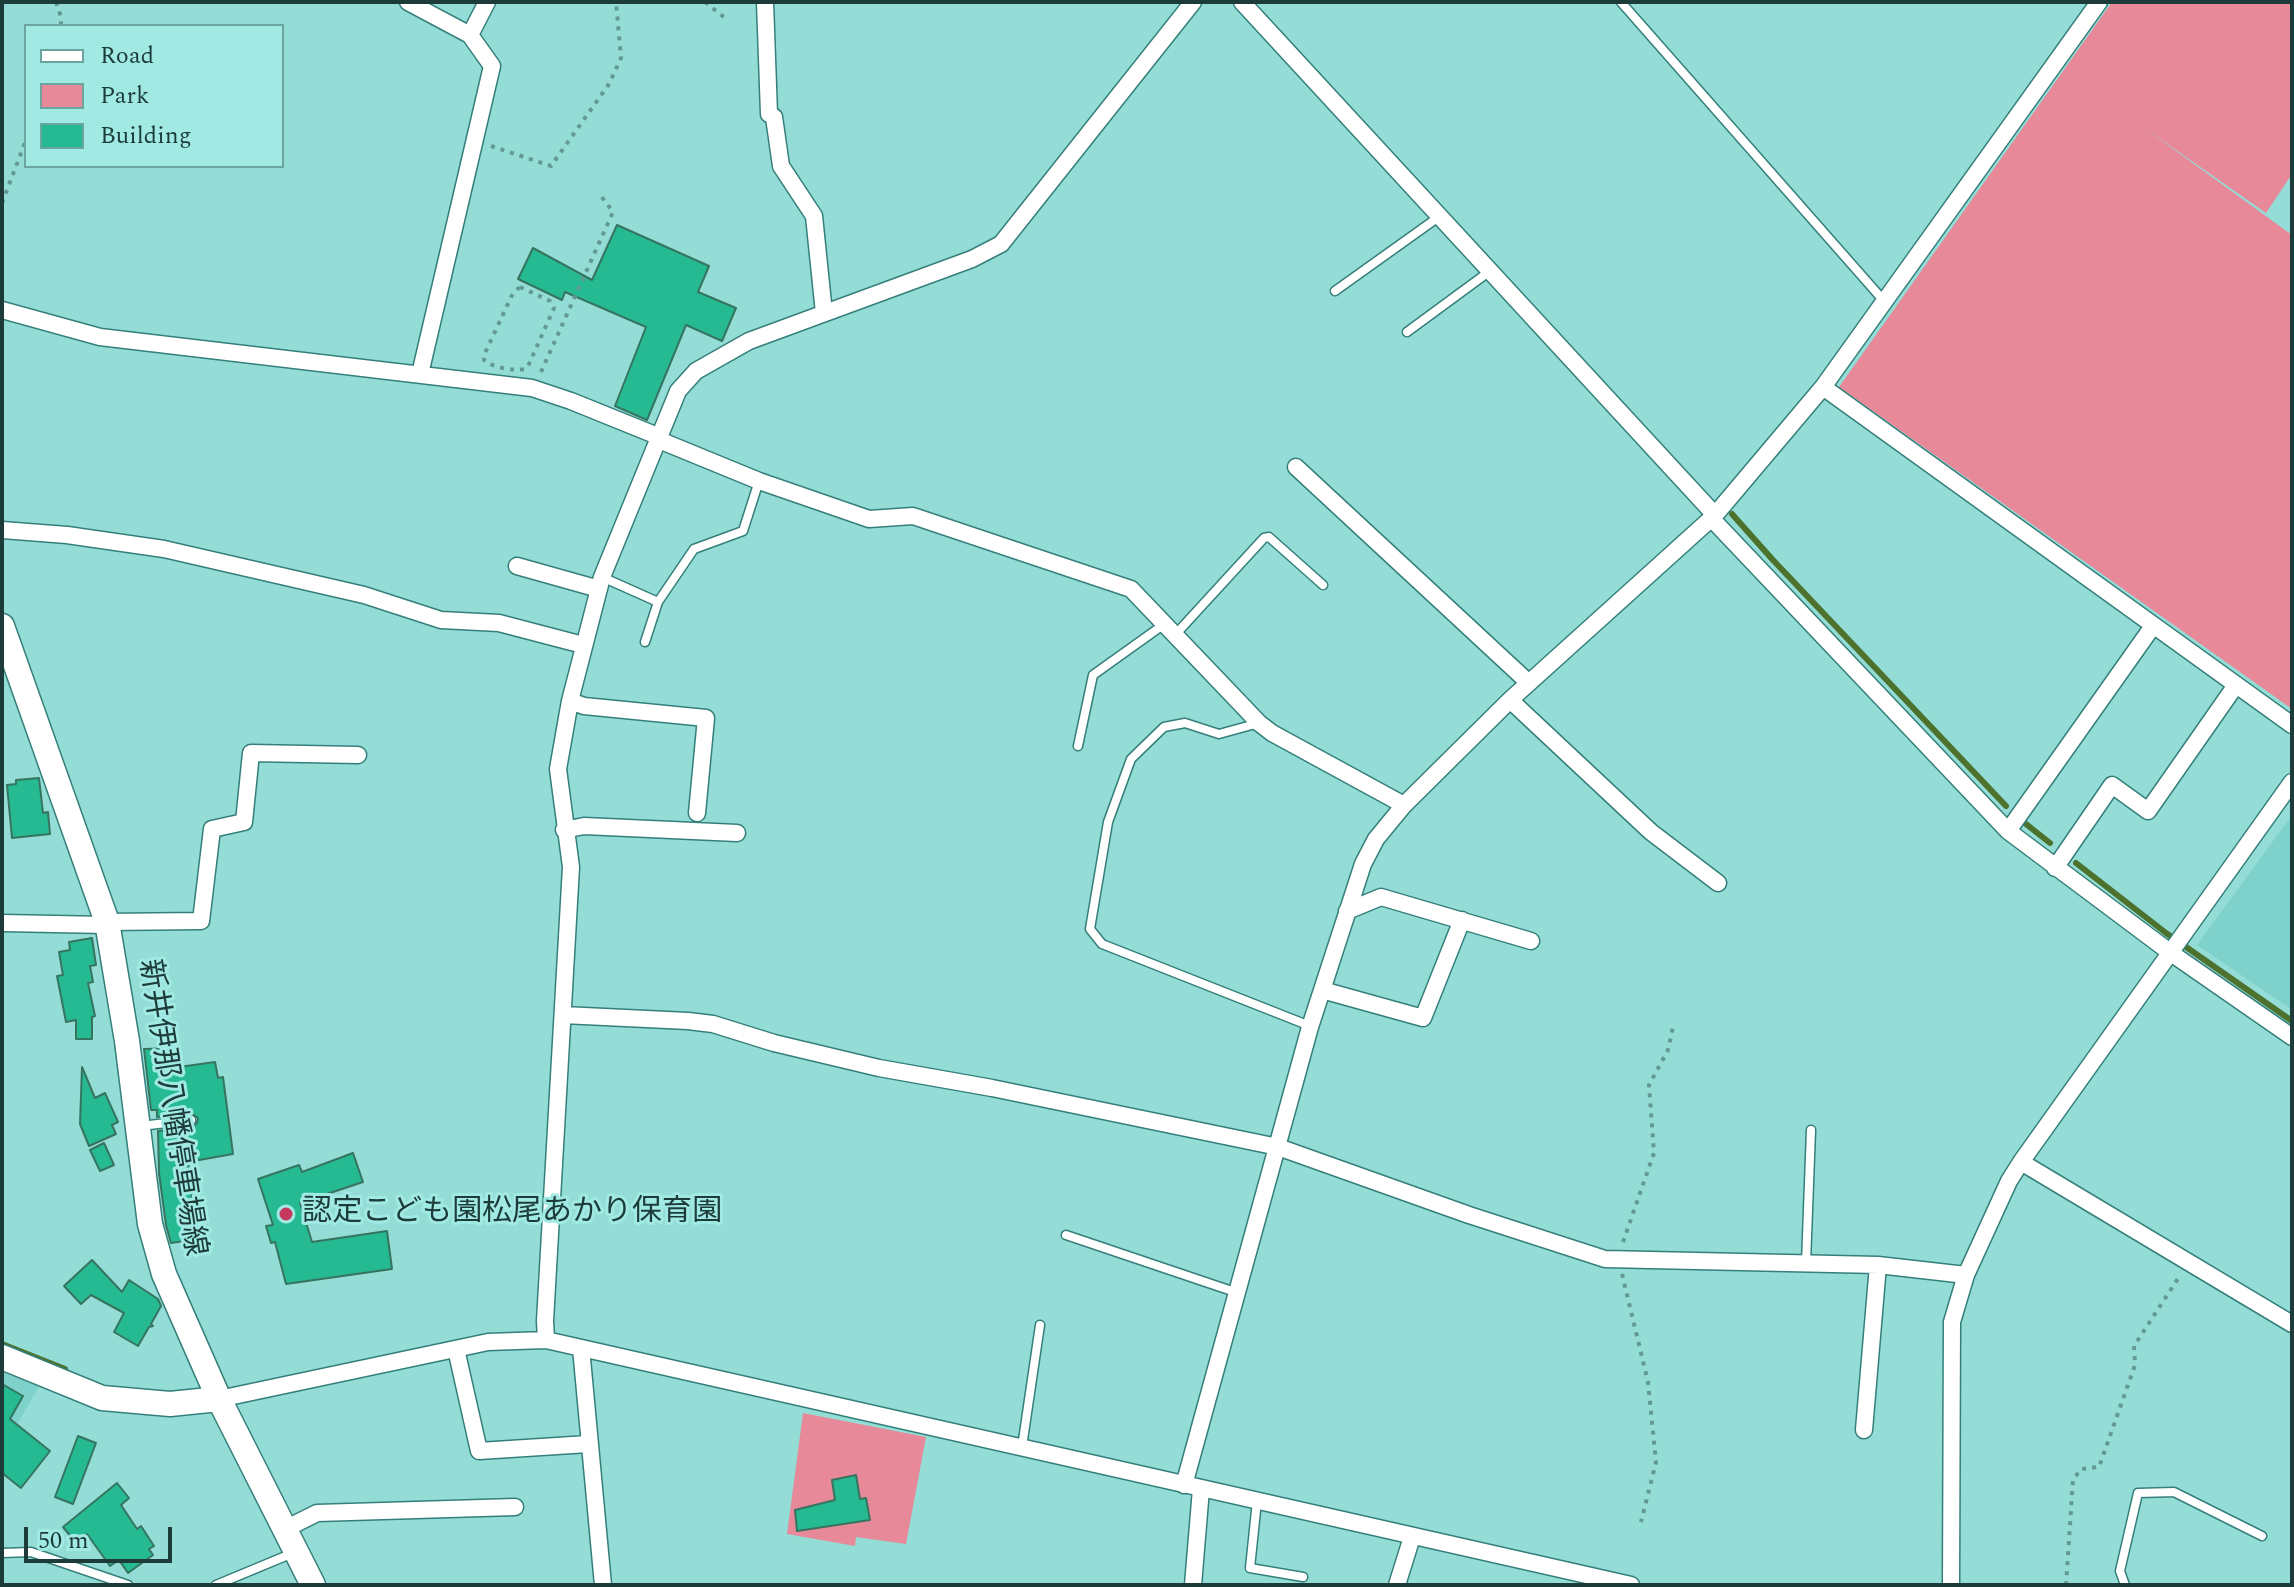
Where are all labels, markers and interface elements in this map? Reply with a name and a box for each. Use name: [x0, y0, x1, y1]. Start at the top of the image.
legend: [24, 24, 284, 168]
text: Road: [100, 38, 154, 74]
text: Park: [100, 78, 150, 114]
text: Building: [100, 118, 192, 154]
street label: 新井伊那八幡停車場線: [129, 957, 211, 1259]
place label: 認定こども園松尾あかり保育園: [302, 1196, 722, 1232]
marker: 認定こども園松尾あかり保育園: [277, 1205, 295, 1223]
scale bar: [28, 1511, 176, 1561]
text: 50 m: [38, 1523, 89, 1559]

